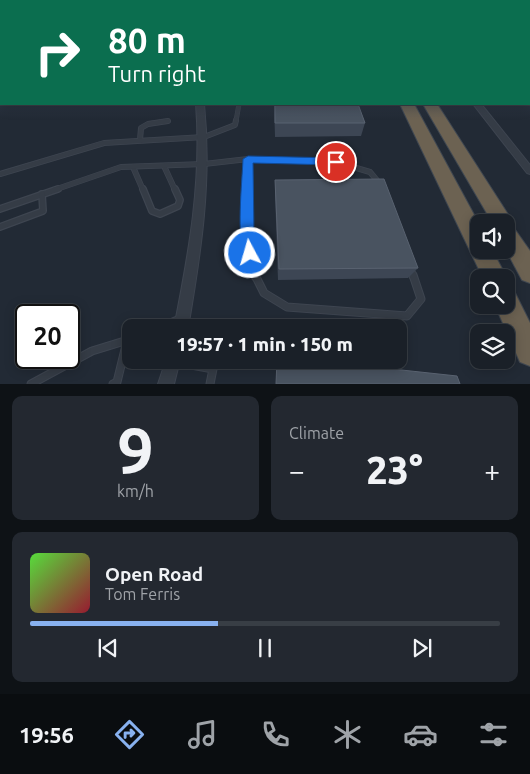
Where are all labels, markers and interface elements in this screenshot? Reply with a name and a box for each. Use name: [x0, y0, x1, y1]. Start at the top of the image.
icon: right: [25, 20, 90, 85]
text: 80 m: [108, 20, 186, 60]
text: Turn right: [108, 61, 206, 86]
pin: [315, 141, 357, 183]
icon: arrive: [322, 148, 350, 176]
map controls: [470, 214, 515, 369]
button: sound: [470, 214, 515, 259]
position arrow: [223, 226, 275, 278]
button: search: [470, 269, 515, 314]
speed limit sign: 20: [15, 304, 80, 369]
button: layers: [470, 324, 515, 369]
text: 19:57 · 1 min · 150 m: [176, 333, 353, 355]
text: 9: [117, 413, 154, 486]
text: Climate: [289, 424, 344, 442]
text: 23°: [366, 449, 423, 491]
text: −: [289, 455, 305, 486]
text: +: [484, 455, 500, 486]
text: km/h: [117, 482, 154, 500]
text: Open Road: [105, 563, 203, 585]
text: Tom Ferris: [105, 585, 180, 603]
icon: previous: [94, 634, 122, 662]
icon: pause: [251, 634, 279, 662]
icon: next: [408, 634, 436, 662]
icon: directions: [112, 717, 147, 752]
icon: music: [185, 717, 220, 752]
icon: phone: [258, 717, 293, 752]
icon: climate: [330, 717, 365, 752]
icon: car: [403, 717, 438, 752]
icon: filters: [476, 717, 511, 752]
text: 19:56: [19, 722, 74, 747]

